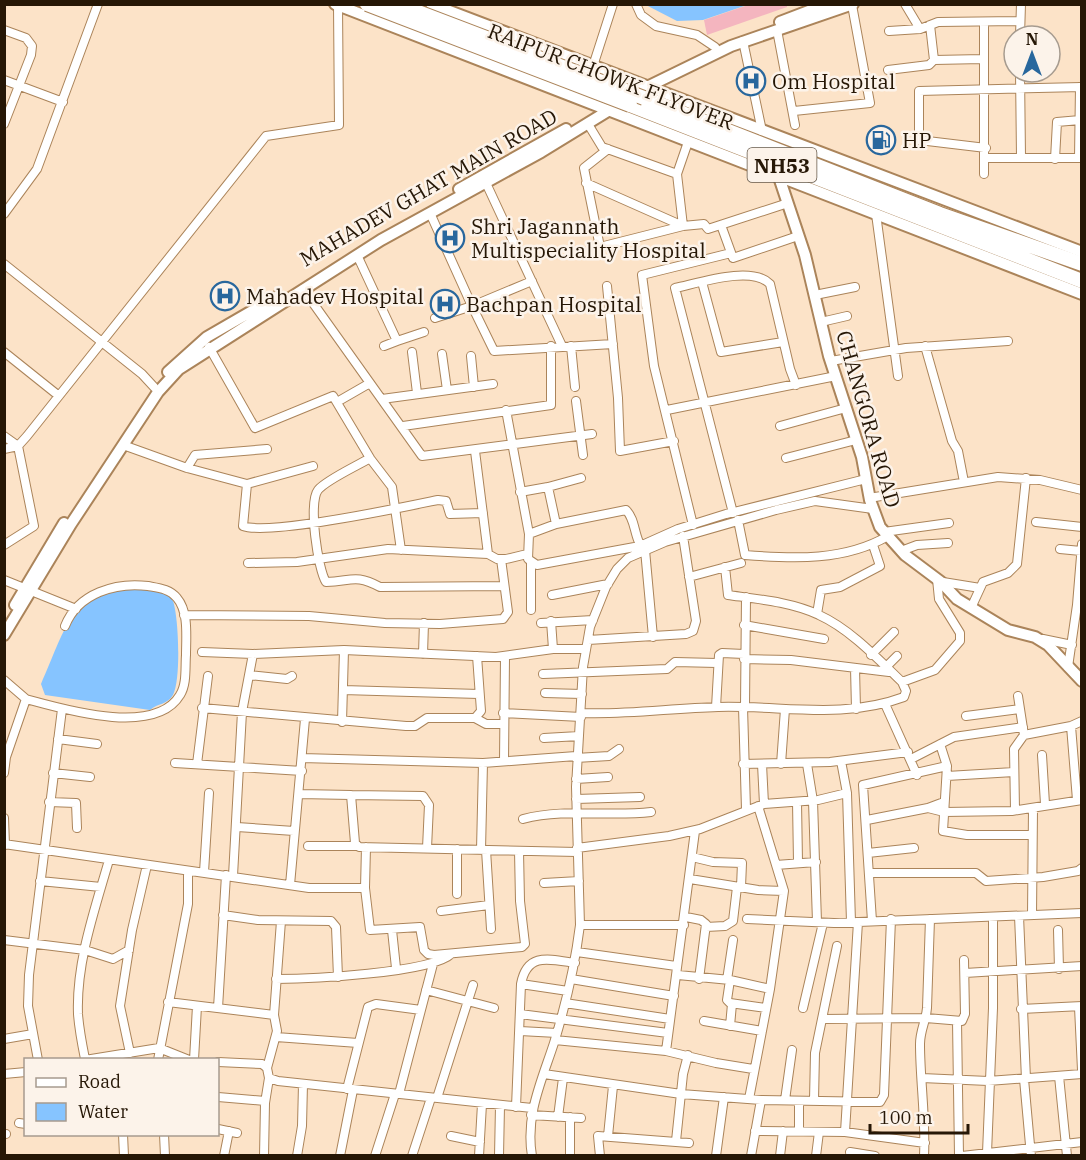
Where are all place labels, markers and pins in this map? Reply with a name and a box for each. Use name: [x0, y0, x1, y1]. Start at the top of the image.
hospital icon: Om Hospital: [735, 65, 767, 97]
place label: Om Hospital: [772, 67, 895, 95]
fuel station icon: HP: [865, 124, 897, 156]
place label: HP: [902, 126, 932, 154]
place label: Shri Jagannath Multispeciality Hospital: [471, 212, 706, 264]
hospital icon: Shri Jagannath Multispeciality Hospital: [434, 222, 466, 254]
hospital icon: Mahadev Hospital: [209, 280, 241, 312]
place label: Mahadev Hospital: [246, 282, 424, 310]
hospital icon: Bachpan Hospital: [429, 288, 461, 320]
place label: Bachpan Hospital: [466, 290, 642, 318]

